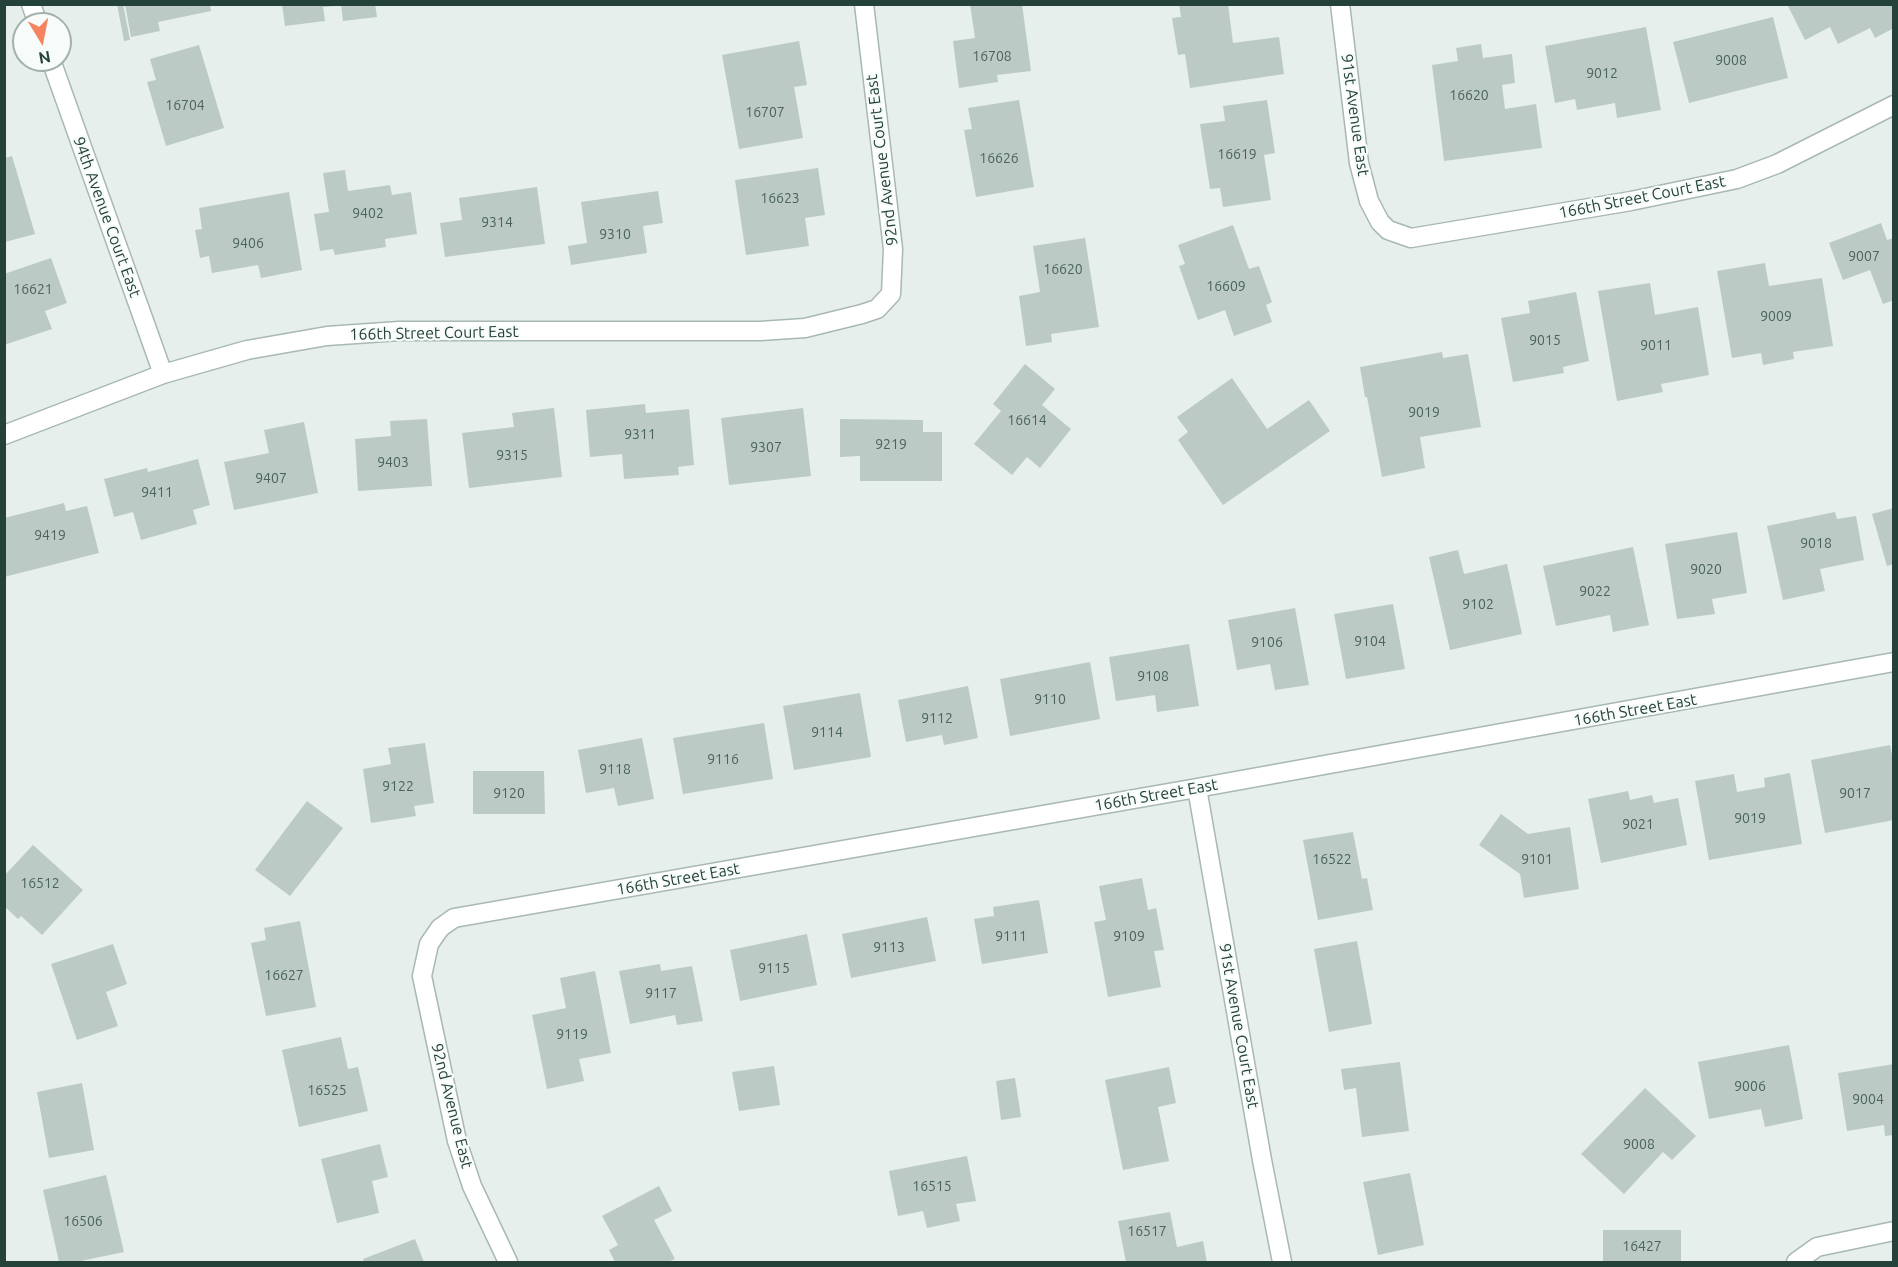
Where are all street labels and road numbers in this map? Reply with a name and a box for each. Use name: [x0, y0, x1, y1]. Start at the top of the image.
street label: 91st Avenue East: [1337, 53, 1373, 177]
street label: 92nd Avenue Court East: [862, 73, 902, 247]
street label: 94th Avenue Court East: [69, 134, 145, 300]
street label: 166th Street Court East: [1557, 171, 1727, 223]
street label: 166th Street Court East: [349, 322, 519, 344]
street label: 166th Street East: [1572, 690, 1698, 730]
street label: 166th Street East: [1093, 775, 1219, 815]
street label: 166th Street East: [615, 859, 741, 899]
street label: 91st Avenue Court East: [1215, 942, 1263, 1110]
street label: 92nd Avenue East: [427, 1041, 477, 1171]

